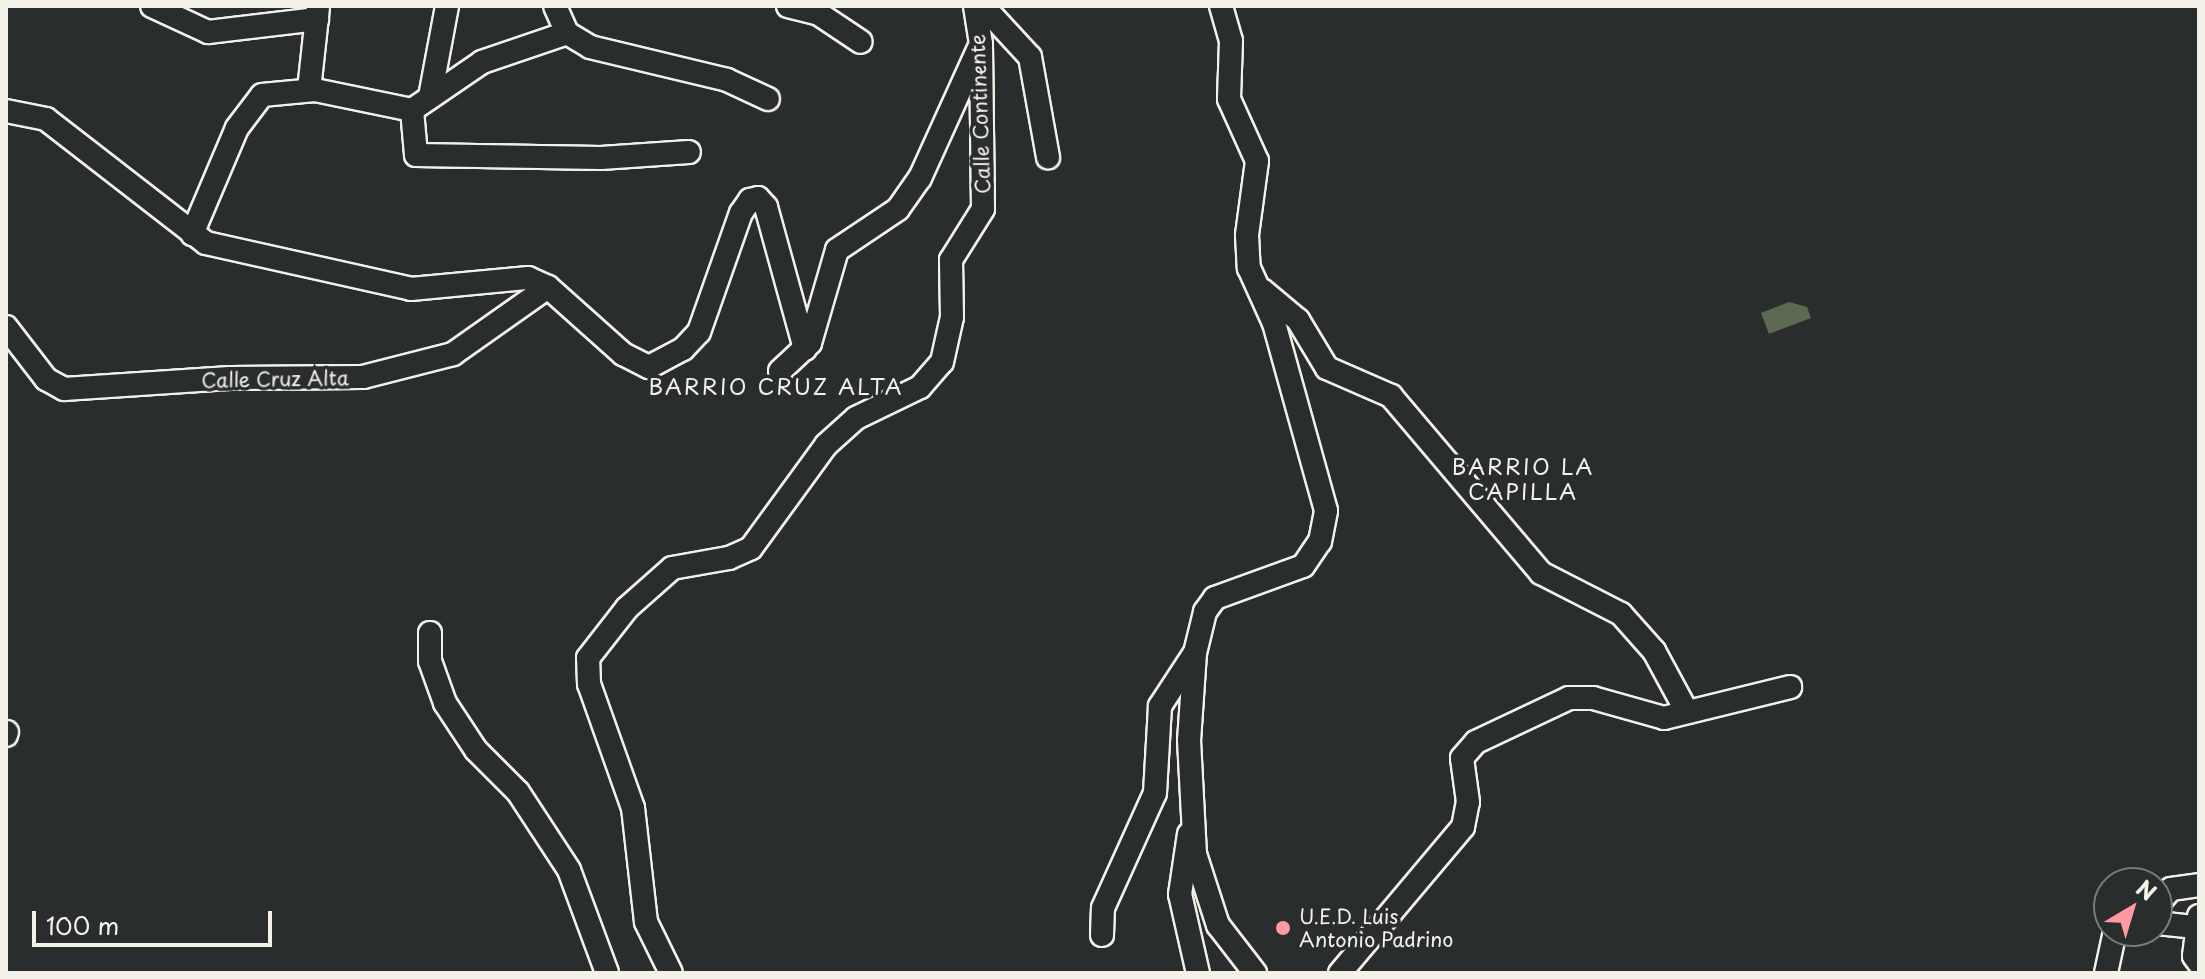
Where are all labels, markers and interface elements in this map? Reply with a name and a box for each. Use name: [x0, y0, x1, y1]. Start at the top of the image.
street label: Calle Continente: [965, 33, 995, 195]
street label: Calle Cruz Alta: [200, 366, 350, 392]
district label: BARRIO CRUZ ALTA: [649, 373, 903, 399]
district label: BARRIO LA CAPILLA: [1452, 452, 1594, 504]
north arrow: [2093, 867, 2173, 947]
text: N: [2130, 871, 2164, 908]
scale bar: [36, 895, 276, 945]
place label: U.E.D. Luis Antonio Padrino: [1299, 904, 1454, 951]
text: 100 m: [46, 907, 119, 943]
marker: U.E.D. Luis Antonio Padrino: [1274, 919, 1292, 937]

